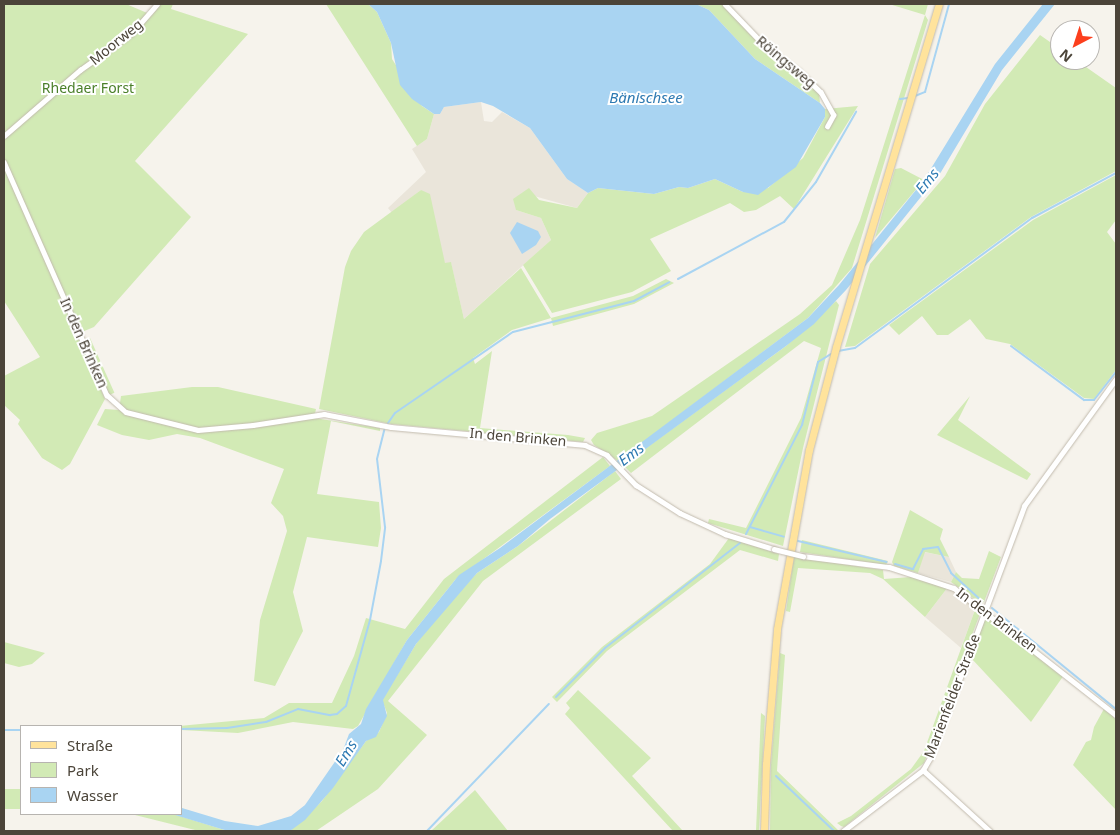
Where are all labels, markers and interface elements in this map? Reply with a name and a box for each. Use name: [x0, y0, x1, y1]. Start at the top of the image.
street label: Moorweg: [86, 16, 146, 68]
north arrow: [1050, 20, 1100, 70]
street label: Röingsweg: [753, 32, 819, 92]
text: N: [1055, 45, 1076, 67]
park label: Rhedaer Forst: [42, 80, 134, 96]
water label: Bänischsee: [609, 89, 683, 107]
water label: Ems: [911, 165, 943, 197]
street label: In den Brinken: [57, 295, 111, 391]
street label: In den Brinken: [469, 424, 567, 450]
water label: Ems: [615, 439, 647, 469]
street label: In den Brinken: [953, 584, 1041, 656]
street label: Marienfelder Straße: [921, 632, 983, 760]
legend: [20, 725, 182, 815]
text: Straße: [67, 735, 113, 755]
water label: Ems: [331, 737, 361, 769]
text: Park: [67, 760, 99, 780]
text: Wasser: [67, 785, 118, 805]

